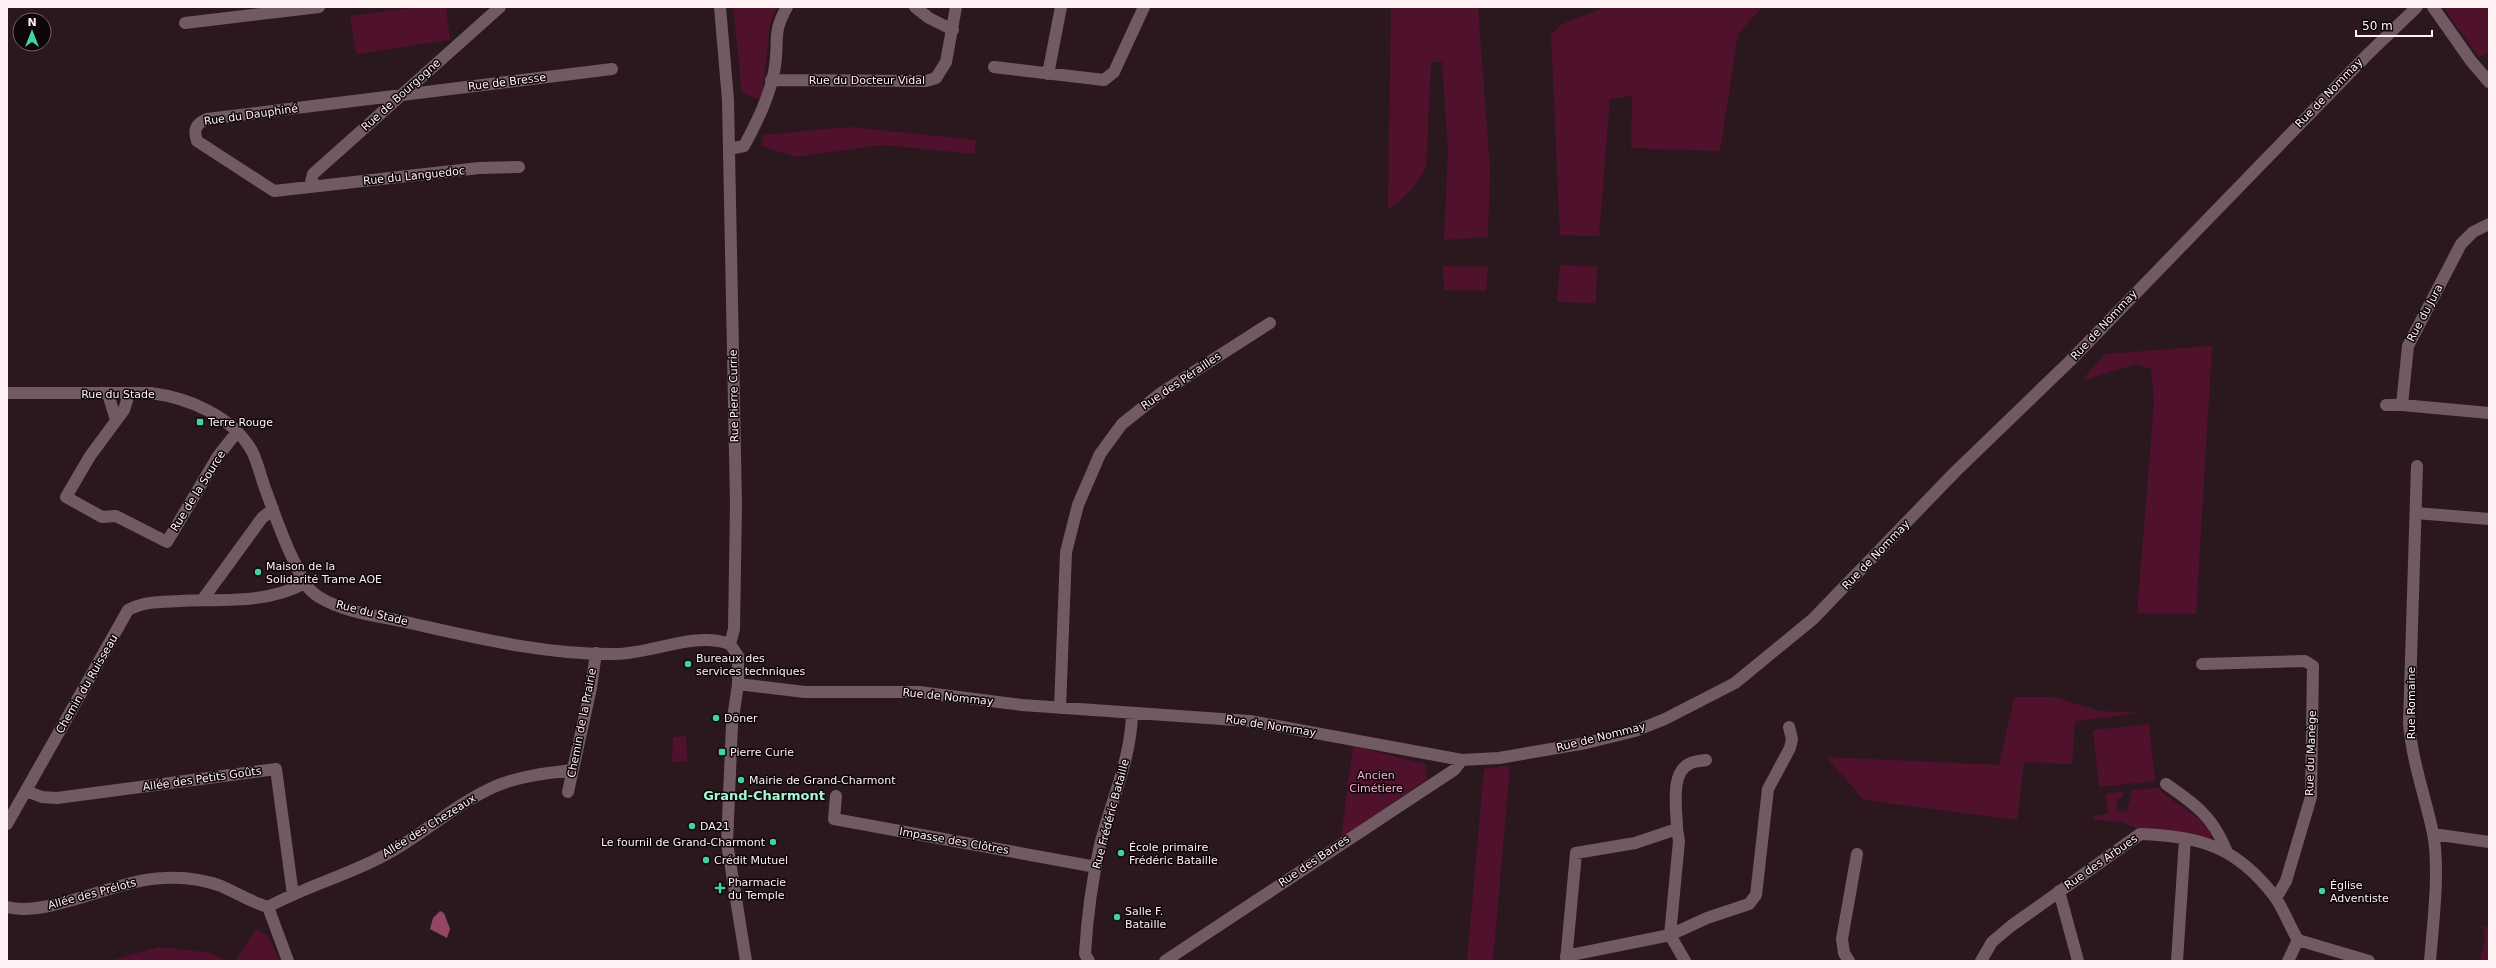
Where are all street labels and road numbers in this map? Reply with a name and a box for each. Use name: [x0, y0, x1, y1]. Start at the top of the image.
street label: Rue de Nommay: [2293, 55, 2366, 130]
street label: Rue de Bourgogne: [359, 56, 443, 134]
street label: Rue de Bresse: [467, 71, 547, 93]
street label: Rue du Docteur Vidal: [809, 74, 925, 87]
street label: Rue du Dauphiné: [203, 102, 299, 128]
street label: Rue du Languedoc: [363, 164, 465, 188]
street label: Rue du Jura: [2404, 282, 2446, 344]
street label: Rue de Nommay: [2068, 287, 2140, 363]
street label: Rue Pierre Currie: [727, 349, 741, 443]
street label: Rue des Pérailles: [1139, 349, 1224, 412]
street label: Rue du Stade: [81, 388, 155, 401]
street label: Rue de la Source: [168, 448, 228, 534]
street label: Rue de Nommay: [1840, 517, 1913, 592]
street label: Rue du Stade: [335, 598, 410, 628]
street label: Chemin du Ruisseau: [53, 632, 121, 736]
street label: Chemin de la Prairie: [565, 667, 599, 779]
street label: Rue Romaine: [2405, 667, 2418, 739]
street label: Rue de Nommay: [902, 686, 995, 708]
street label: Rue du Manège: [2303, 710, 2319, 796]
street label: Rue de Nommay: [1225, 712, 1318, 740]
street label: Rue de Nommay: [1555, 720, 1647, 754]
street label: Rue Frédéric Bataille: [1090, 757, 1132, 870]
street label: Allée des Petits Goûts: [142, 764, 263, 794]
street label: Allée des Chezeaux: [380, 792, 479, 860]
street label: Impasse des Clôtres: [898, 825, 1010, 857]
street label: Rue des Barres: [1276, 832, 1352, 890]
street label: Rue des Arbues: [2062, 832, 2140, 892]
street label: Allée des Prélots: [46, 876, 138, 912]

